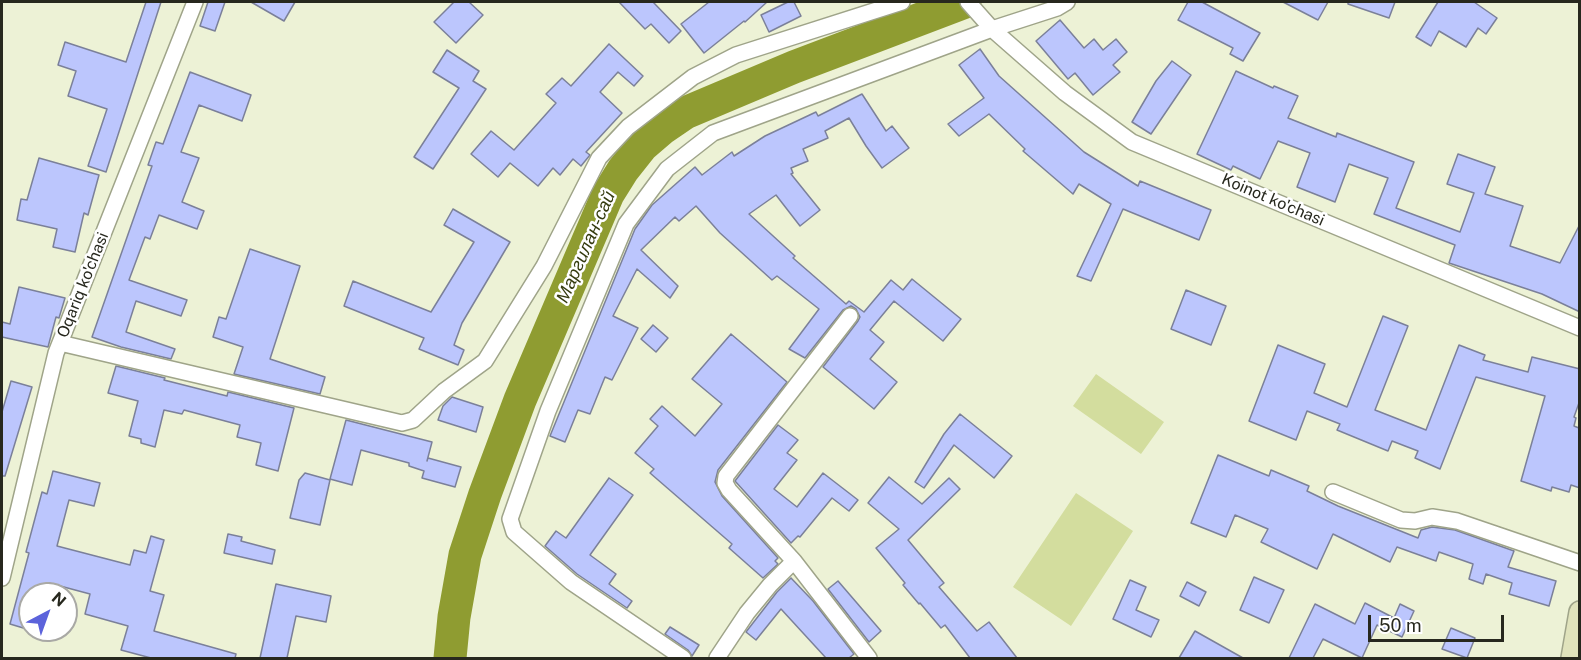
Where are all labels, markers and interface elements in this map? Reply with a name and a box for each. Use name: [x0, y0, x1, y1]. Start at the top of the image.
street label: Koinot ko'chasi: [1219, 170, 1327, 230]
water label: Маргилан-сай: [552, 188, 620, 306]
street label: Oqariq ko'chasi: [53, 230, 113, 340]
north arrow: [18, 582, 78, 642]
text: N: [48, 588, 70, 611]
scale bar: [1371, 603, 1508, 641]
text: 50 m: [1379, 615, 1422, 636]

